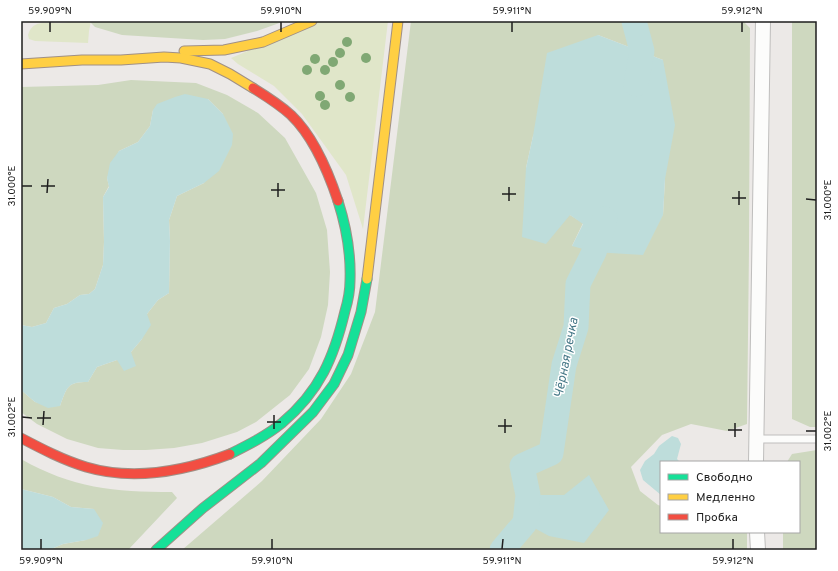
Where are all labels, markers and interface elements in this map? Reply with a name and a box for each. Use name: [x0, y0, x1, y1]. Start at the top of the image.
text: 59.909°N: [28, 5, 72, 18]
text: 59.910°N: [260, 5, 302, 18]
text: 59.911°N: [493, 5, 531, 18]
text: 59.912°N: [721, 5, 763, 18]
text: 31.000°E: [6, 165, 19, 207]
text: 31.000°E: [822, 179, 835, 221]
water label: Чёрная речка: [551, 316, 583, 399]
text: 31.002°E: [6, 397, 19, 437]
text: 31.002°E: [822, 411, 835, 451]
legend: [660, 461, 800, 533]
text: Свободно: [696, 470, 753, 486]
text: Медленно: [696, 490, 756, 506]
text: Пробка: [696, 510, 738, 526]
text: 59.909°N: [19, 555, 63, 568]
text: 59.910°N: [251, 555, 293, 568]
text: 59.911°N: [483, 555, 521, 568]
text: 59.912°N: [712, 555, 754, 568]

